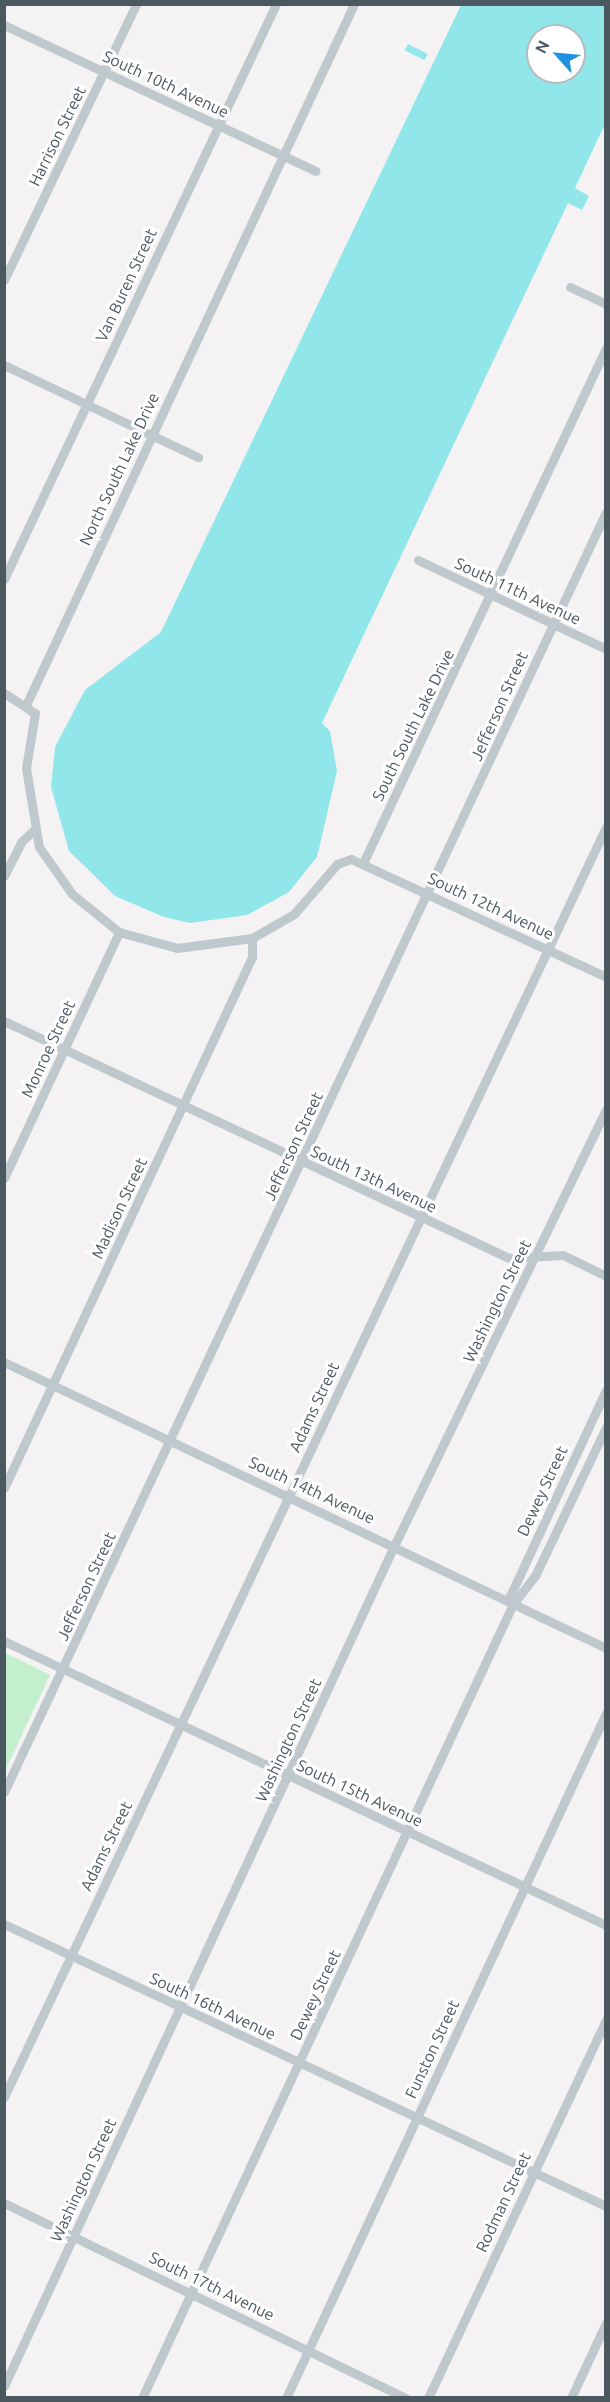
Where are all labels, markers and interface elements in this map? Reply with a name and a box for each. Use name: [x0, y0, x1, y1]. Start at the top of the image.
north arrow: [526, 24, 586, 84]
text: N: [531, 37, 552, 56]
street label: South 10th Avenue: [100, 46, 232, 122]
street label: Harrison Street: [24, 83, 90, 189]
street label: Van Buren Street: [91, 225, 161, 345]
street label: North South Lake Drive: [75, 390, 163, 548]
street label: South 11th Avenue: [452, 553, 584, 629]
street label: South South Lake Drive: [368, 646, 458, 804]
street label: Jefferson Street: [466, 648, 532, 764]
street label: South 12th Avenue: [425, 868, 557, 944]
street label: Monroe Street: [17, 997, 79, 1101]
street label: Jefferson Street: [259, 1089, 327, 1203]
street label: South 13th Avenue: [308, 1141, 440, 1217]
street label: Madison Street: [87, 1154, 151, 1262]
street label: Washington Street: [459, 1237, 535, 1365]
street label: Adams Street: [285, 1359, 343, 1455]
street label: Dewey Street: [513, 1443, 571, 1539]
street label: South 14th Avenue: [246, 1452, 378, 1528]
street label: Jefferson Street: [52, 1529, 120, 1643]
street label: Washington Street: [251, 1675, 325, 1805]
street label: South 15th Avenue: [294, 1755, 426, 1831]
street label: Adams Street: [76, 1798, 136, 1894]
street label: Dewey Street: [286, 1947, 344, 2043]
street label: South 16th Avenue: [147, 1968, 279, 2044]
street label: Funston Street: [401, 1997, 463, 2101]
street label: Washington Street: [46, 2115, 120, 2245]
street label: Rodman Street: [471, 2149, 535, 2255]
street label: South 17th Avenue: [146, 2247, 278, 2325]

